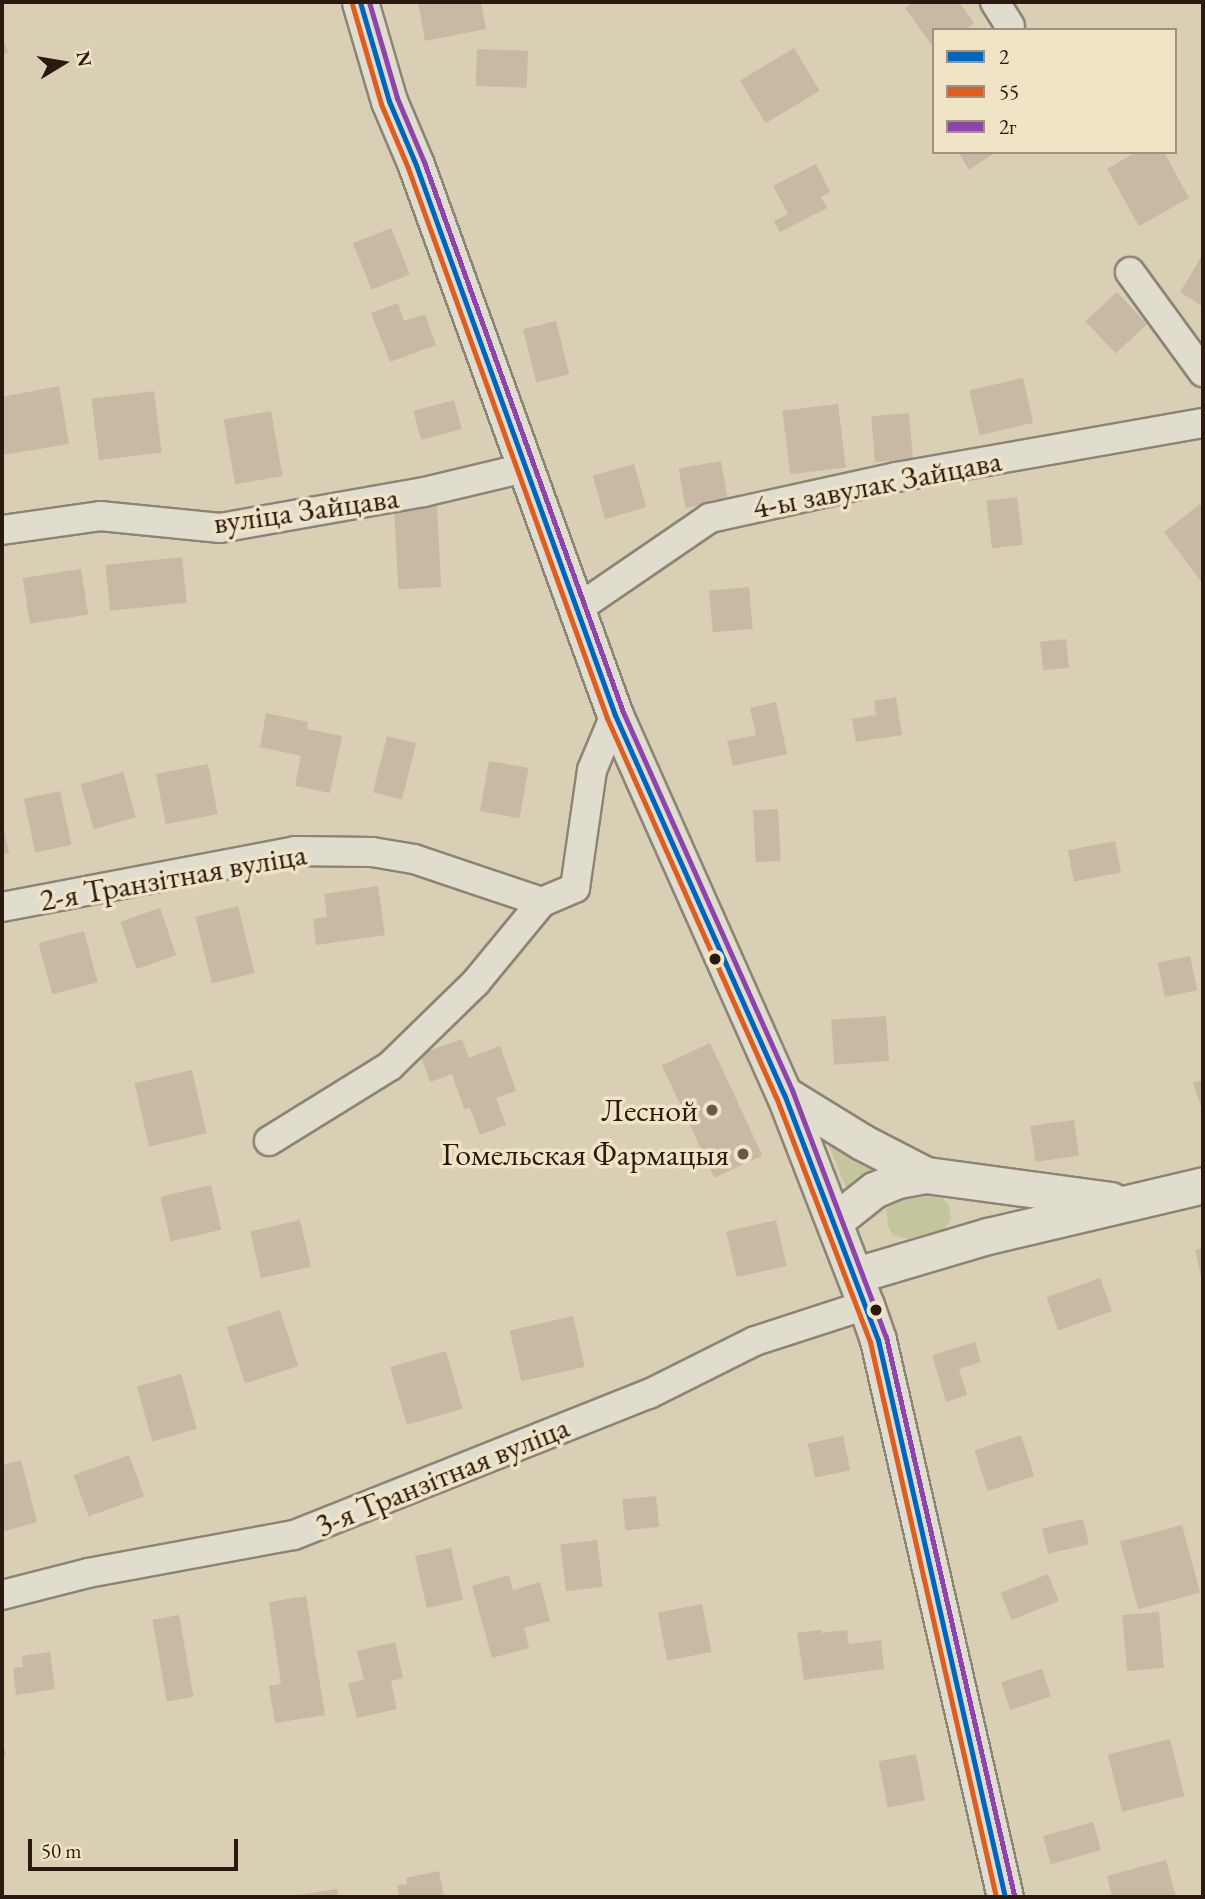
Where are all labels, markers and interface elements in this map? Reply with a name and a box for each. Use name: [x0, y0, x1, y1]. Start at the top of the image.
north arrow: [28, 28, 98, 98]
legend: [932, 28, 1177, 154]
text: 2: [999, 43, 1009, 70]
text: N: [70, 49, 98, 69]
text: 55: [999, 78, 1019, 105]
text: 2г: [999, 113, 1017, 140]
street label: 4-ы завулак Зайцава: [749, 441, 1005, 527]
street label: вуліца Зайцава: [211, 478, 401, 542]
street label: 2-я Транзітная вуліца: [36, 835, 310, 919]
unlabelled marker: [708, 952, 722, 966]
place label: Лесной: [601, 1091, 698, 1129]
marker: Лесной: [704, 1102, 720, 1118]
place label: Гомельская Фармацыя: [442, 1135, 729, 1173]
marker: Гомельская Фармацыя: [735, 1146, 751, 1162]
unlabelled marker: [869, 1303, 883, 1317]
street label: 3-я Транзітная вуліца: [309, 1408, 575, 1544]
scale bar: [32, 1826, 242, 1870]
text: 50 m: [41, 1837, 82, 1864]

